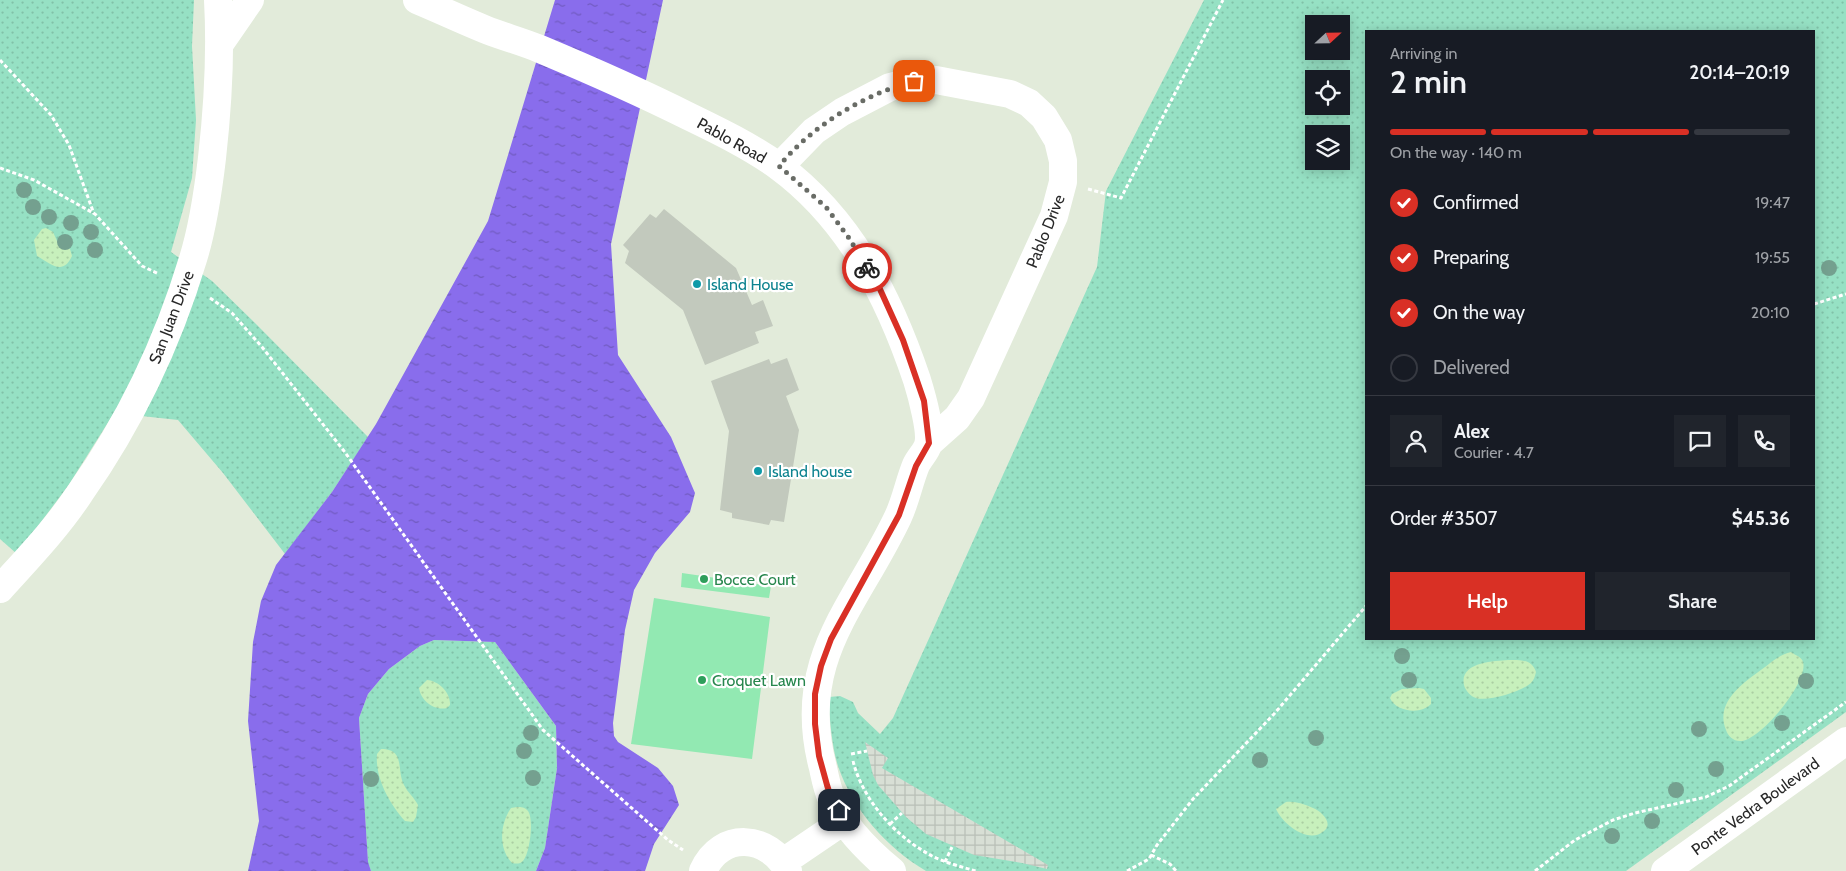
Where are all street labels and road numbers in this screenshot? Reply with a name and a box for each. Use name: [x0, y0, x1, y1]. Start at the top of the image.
street label: Pablo Road: [694, 114, 770, 167]
street label: Pablo Drive: [1022, 192, 1069, 271]
street label: San Juan Drive: [145, 268, 198, 366]
street label: Ponte Vedra Boulevard: [1688, 754, 1823, 859]

